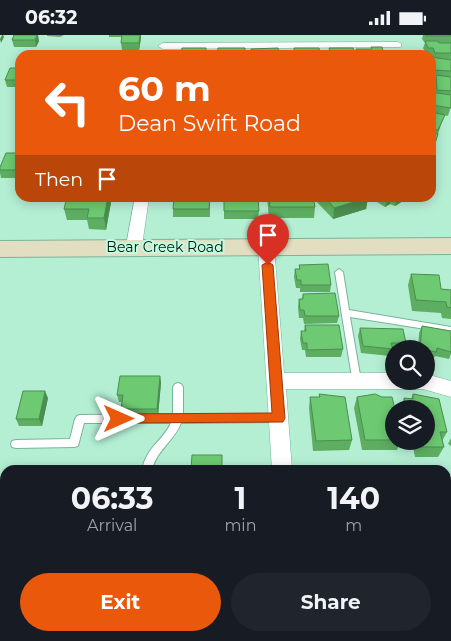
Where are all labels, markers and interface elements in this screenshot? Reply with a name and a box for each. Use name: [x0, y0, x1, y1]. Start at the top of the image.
text: 06:32: [25, 6, 77, 29]
text: 60 m: [118, 67, 211, 110]
icon: left: [35, 70, 100, 135]
text: Dean Swift Road: [118, 110, 301, 137]
icon: arrive: [93, 165, 121, 193]
text: Then: [35, 168, 83, 191]
pin: [247, 214, 289, 265]
icon: arrive: [254, 221, 282, 249]
street label: Bear Creek Road: [106, 238, 224, 256]
map controls: [385, 340, 435, 450]
button: search: [385, 340, 435, 390]
position arrow: [92, 392, 144, 444]
button: layers: [385, 400, 435, 450]
text: 06:33: [71, 480, 154, 517]
text: 1: [235, 480, 246, 517]
text: 140: [327, 480, 380, 517]
text: Arrival: [87, 516, 137, 535]
text: min: [224, 516, 256, 535]
text: m: [345, 516, 362, 535]
button: Exit: [20, 573, 221, 631]
button: Share: [231, 573, 431, 631]

